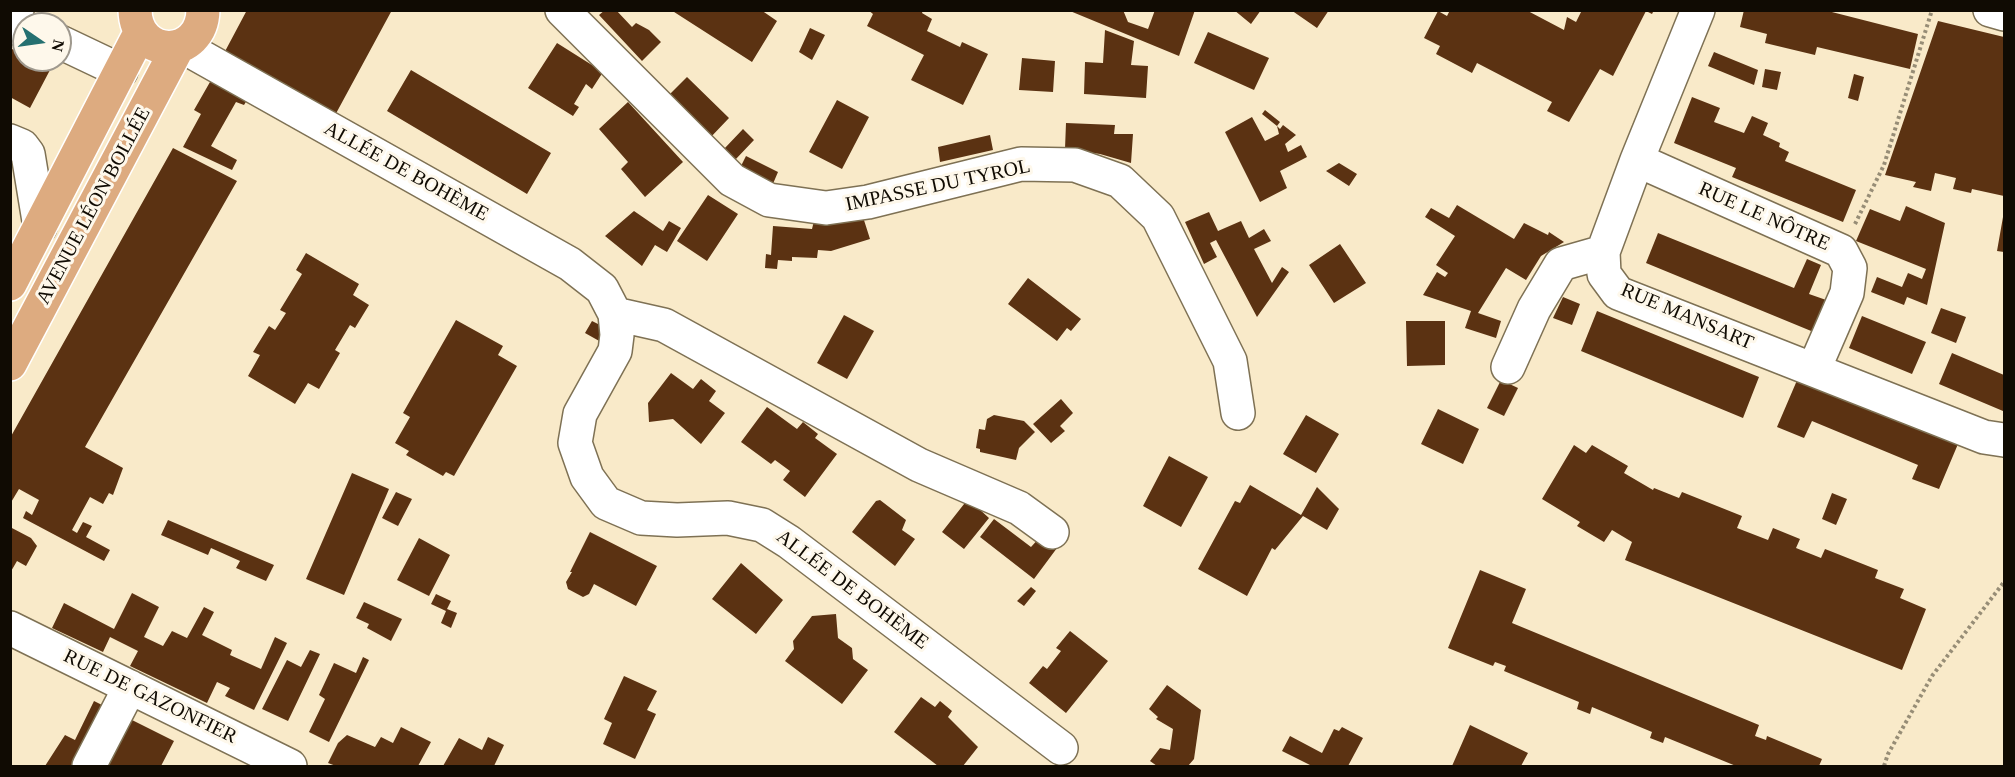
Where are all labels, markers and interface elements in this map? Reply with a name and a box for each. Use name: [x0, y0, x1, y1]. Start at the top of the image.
north arrow: [12, 12, 72, 72]
text: N: [48, 38, 68, 53]
street label: AVENUE LÉON BOLLÉE: [32, 103, 156, 309]
street label: ALLÉE DE BOHÈME: [320, 117, 492, 227]
street label: IMPASSE DU TYROL: [843, 155, 1033, 217]
street label: RUE LE NÔTRE: [1695, 177, 1833, 257]
street label: RUE MANSART: [1617, 278, 1757, 356]
street label: ALLÉE DE BOHÈME: [771, 525, 933, 655]
street label: RUE DE GAZONFIER: [59, 645, 241, 749]

